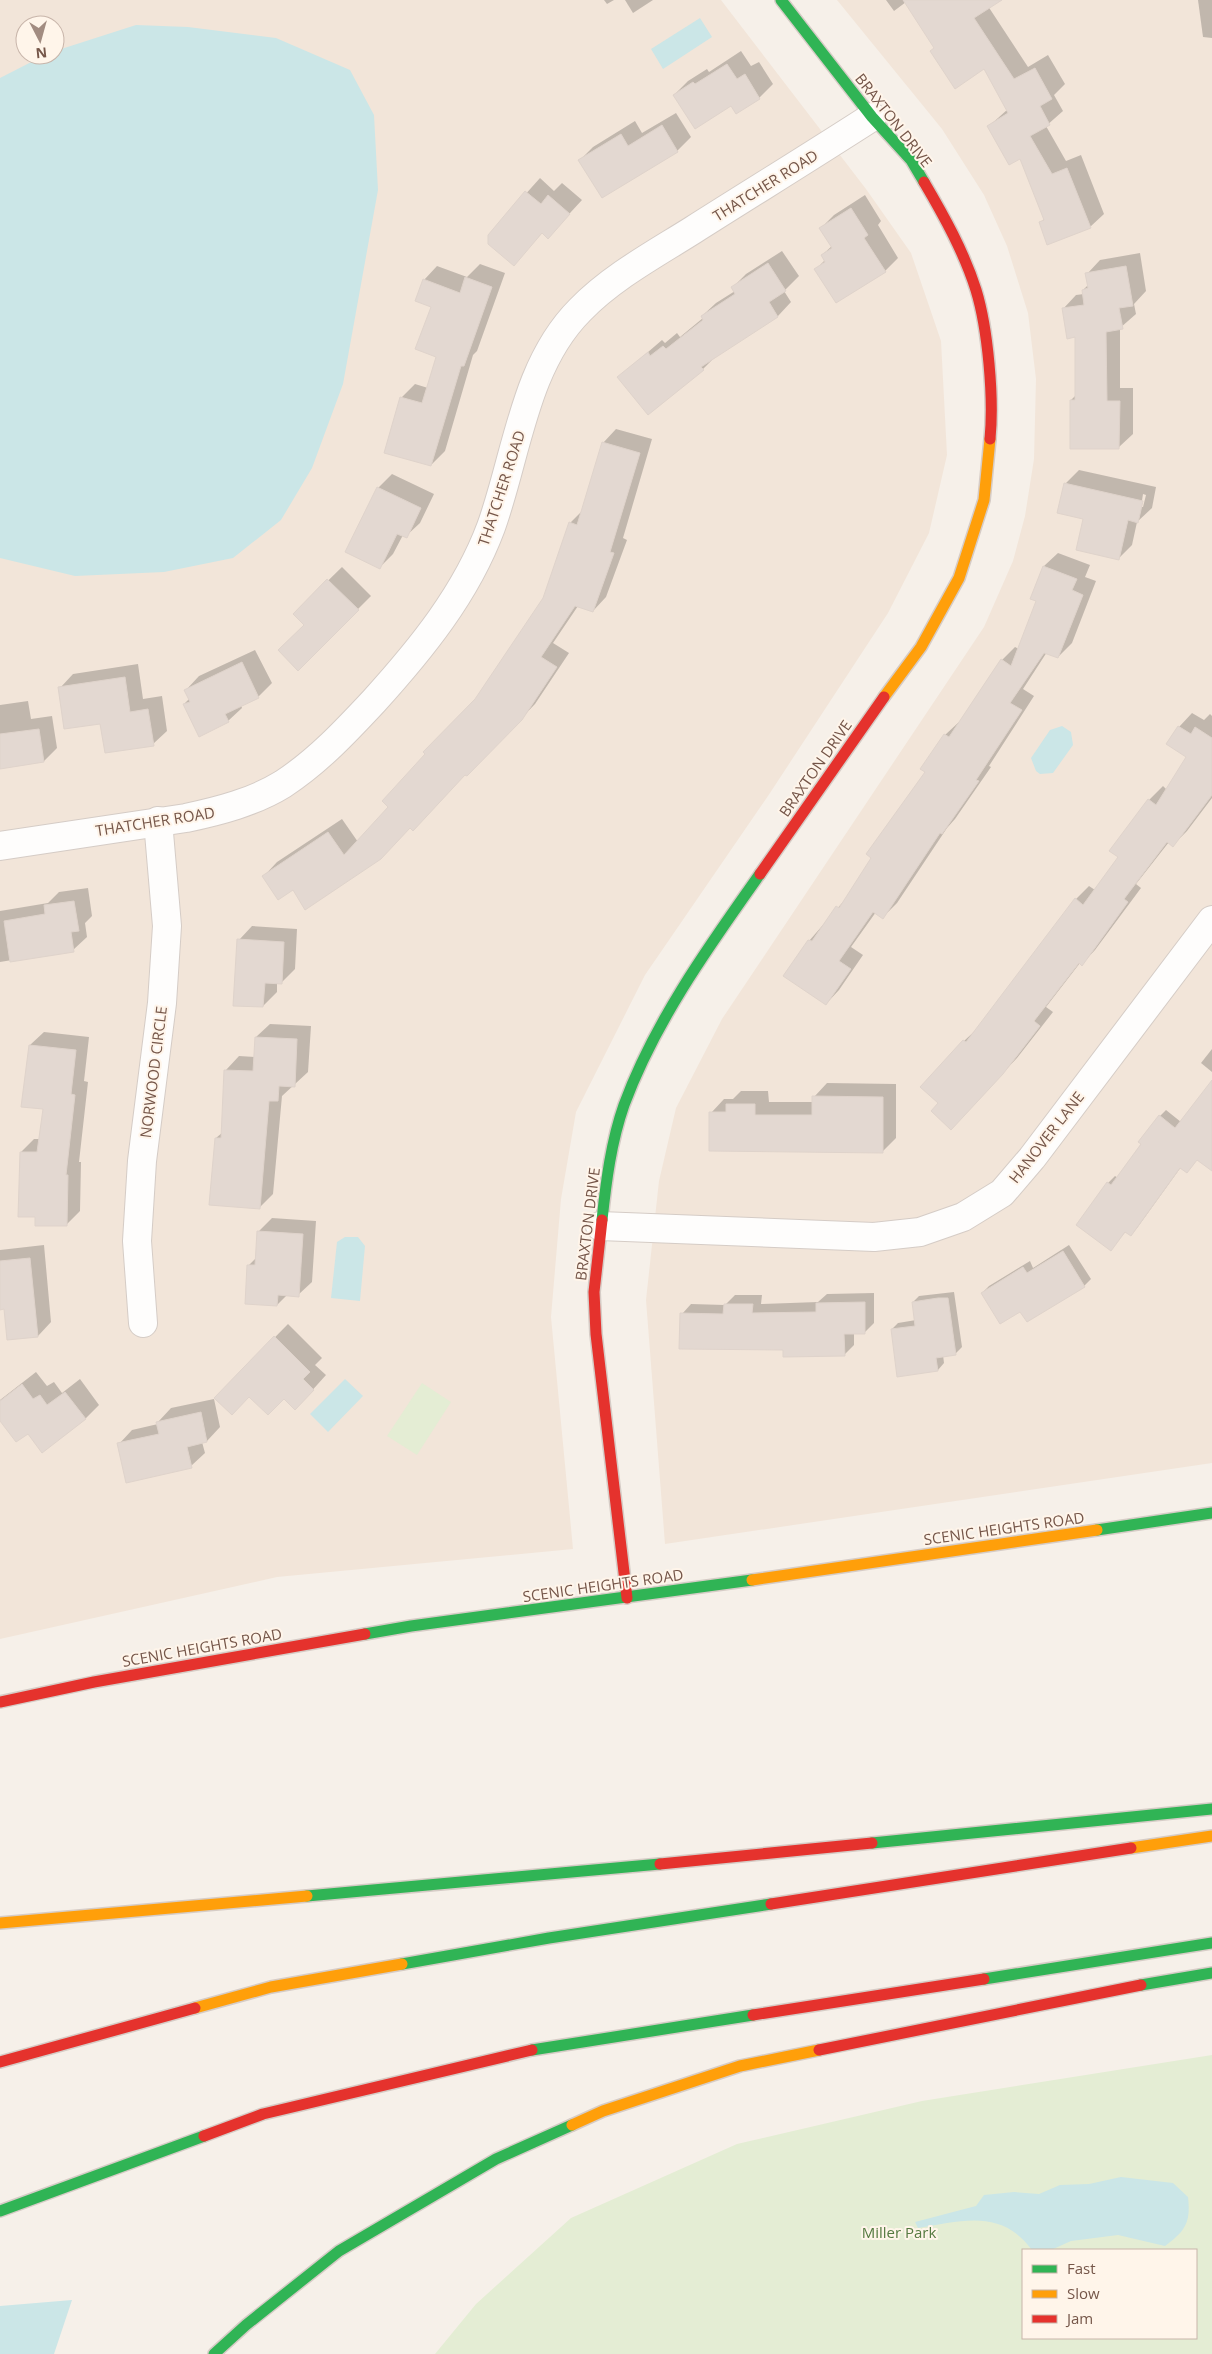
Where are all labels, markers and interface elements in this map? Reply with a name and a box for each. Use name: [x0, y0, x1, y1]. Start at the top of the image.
north arrow: [15, 15, 65, 65]
text: N: [35, 43, 48, 63]
street label: BRAXTON DRIVE: [851, 69, 937, 171]
street label: THATCHER ROAD: [709, 145, 821, 225]
street label: THATCHER ROAD: [473, 428, 529, 548]
street label: BRAXTON DRIVE: [774, 716, 856, 820]
street label: THATCHER ROAD: [94, 802, 216, 840]
street label: NORWOOD CIRCLE: [135, 1005, 171, 1139]
street label: HANOVER LANE: [1004, 1087, 1088, 1187]
street label: BRAXTON DRIVE: [570, 1166, 604, 1282]
street label: SCENIC HEIGHTS ROAD: [922, 1507, 1086, 1549]
street label: SCENIC HEIGHTS ROAD: [521, 1564, 685, 1606]
street label: SCENIC HEIGHTS ROAD: [120, 1623, 284, 1671]
park label: Miller Park: [862, 2222, 936, 2242]
legend: [1022, 2249, 1197, 2339]
text: Fast: [1067, 2258, 1096, 2278]
text: Slow: [1067, 2283, 1100, 2303]
text: Jam: [1065, 2308, 1093, 2328]

